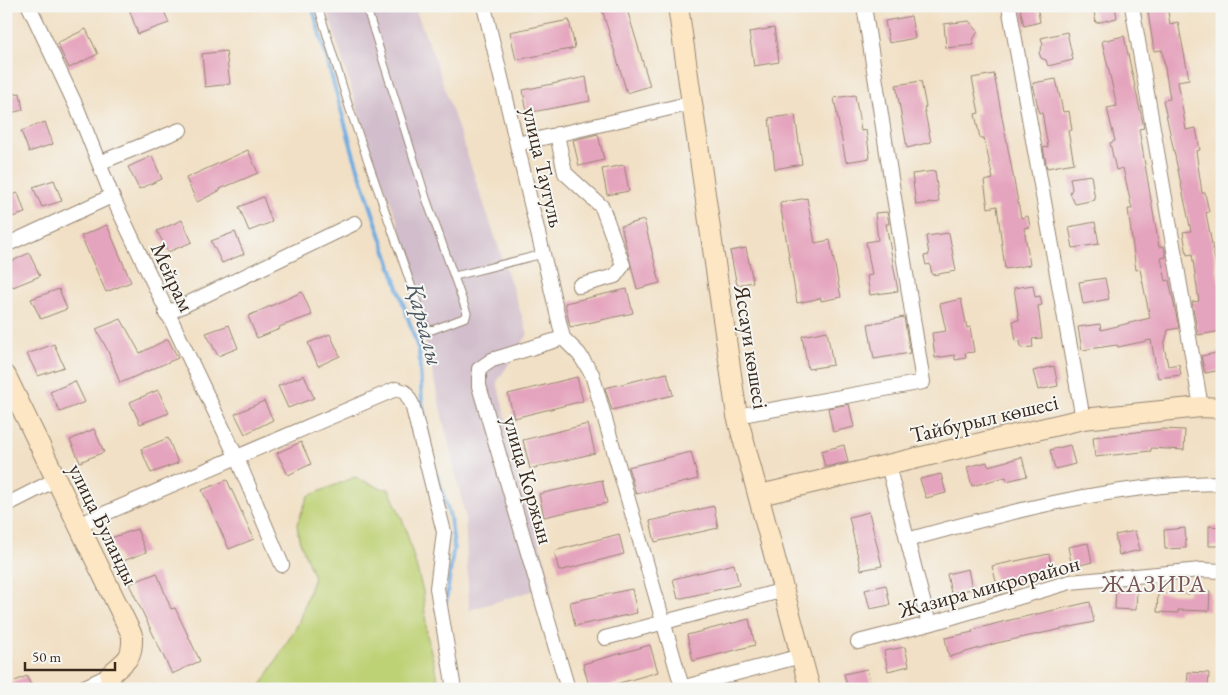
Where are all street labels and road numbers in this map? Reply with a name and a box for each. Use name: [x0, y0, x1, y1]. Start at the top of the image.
street label: улица Таугуль: [516, 104, 571, 230]
street label: Мейрам: [144, 238, 201, 317]
street label: Яссауи көшесі: [727, 282, 776, 411]
street label: Тайбурыл көшесі: [907, 387, 1061, 450]
street label: улица Коржын: [496, 413, 561, 548]
street label: улица Буланды: [62, 459, 146, 590]
street label: Жазира микрорайон: [894, 548, 1083, 625]

